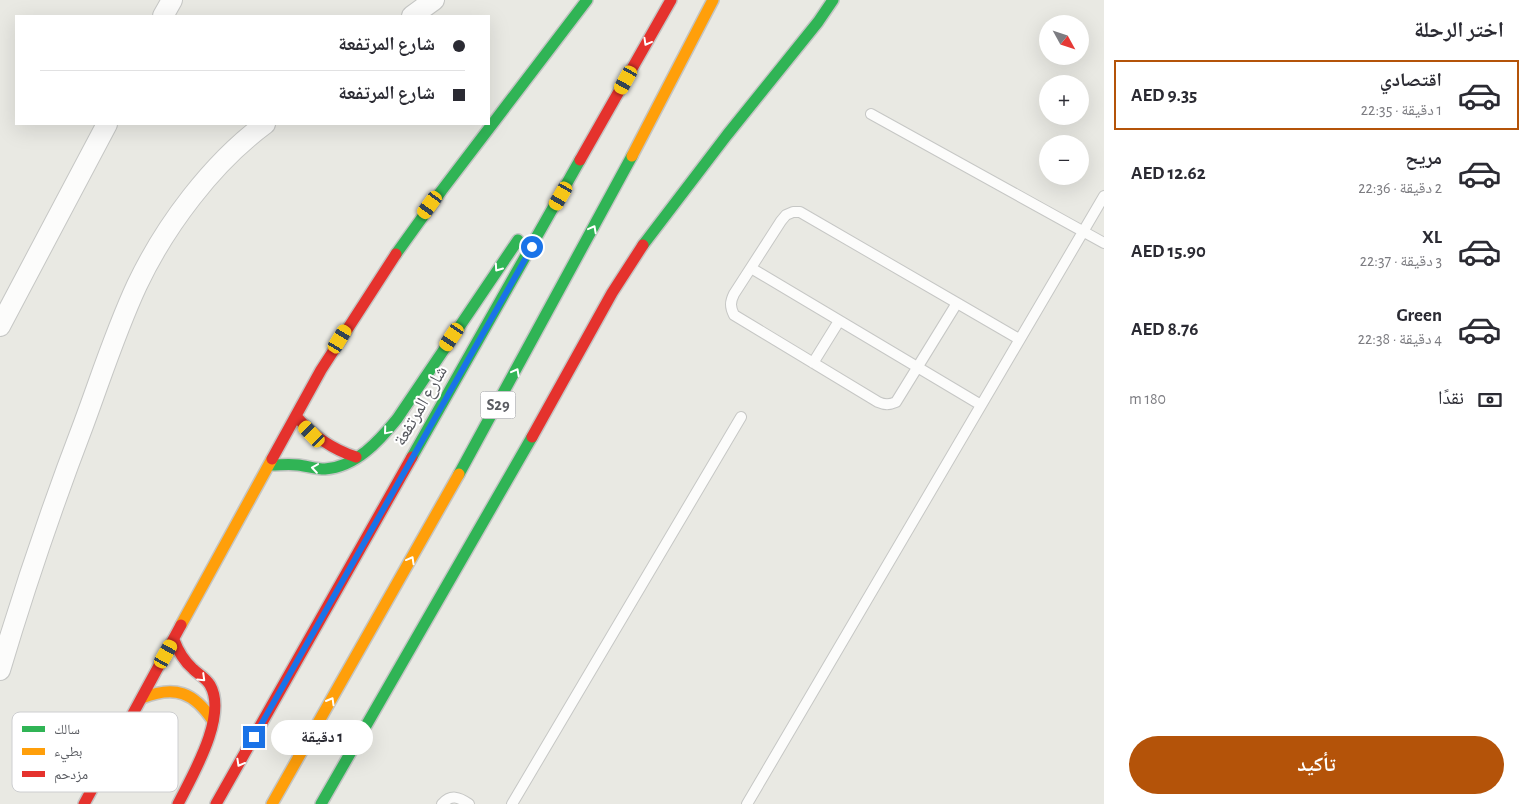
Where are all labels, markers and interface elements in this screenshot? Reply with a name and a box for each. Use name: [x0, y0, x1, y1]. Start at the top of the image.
north arrow: [1039, 15, 1089, 65]
map controls: [1039, 15, 1089, 185]
text: اختر الرحلة: [1414, 19, 1504, 41]
text: شارع المرتفعة: [338, 35, 435, 54]
one-way arrow: [644, 37, 654, 46]
car: [612, 63, 639, 97]
text: اقتصادي: [1380, 71, 1442, 90]
icon: car: [1457, 73, 1502, 118]
button: +: [1039, 75, 1089, 125]
text: شارع المرتفعة: [338, 84, 435, 103]
text: AED 9.35: [1131, 86, 1197, 105]
text: 1 دقيقة · 22:35: [1361, 102, 1442, 118]
button: −: [1039, 135, 1089, 185]
text: مريح: [1405, 149, 1442, 168]
icon: car: [1457, 151, 1502, 196]
text: AED 12.62: [1131, 164, 1206, 183]
car: [547, 179, 574, 213]
text: 2 دقيقة · 22:36: [1358, 180, 1442, 196]
car: [415, 188, 444, 222]
one-way arrow: [587, 225, 597, 234]
text: XL: [1422, 228, 1442, 247]
icon: car: [1457, 229, 1502, 274]
route start: [521, 236, 543, 258]
text: AED 15.90: [1131, 242, 1206, 261]
text: 3 دقيقة · 22:37: [1360, 253, 1442, 269]
one-way arrow: [495, 262, 504, 272]
text: Green: [1396, 306, 1442, 325]
icon: car: [1457, 307, 1502, 352]
car: [437, 320, 466, 354]
text: AED 8.76: [1131, 320, 1199, 339]
car: [325, 322, 354, 356]
text: 4 دقيقة · 22:38: [1358, 331, 1442, 347]
street label: شارع المرتفعة: [391, 363, 452, 449]
one-way arrow: [510, 368, 520, 377]
icon: cash: [1476, 386, 1504, 414]
text: نقدًا: [1438, 389, 1464, 408]
text: 180 m: [1129, 391, 1166, 407]
road number: S29: [480, 392, 516, 418]
car: [296, 418, 327, 450]
one-way arrow: [383, 426, 392, 435]
one-way arrow: [310, 463, 319, 473]
one-way arrow: [405, 556, 415, 565]
car: [152, 637, 179, 671]
one-way arrow: [197, 672, 206, 681]
one-way arrow: [325, 698, 335, 707]
legend: [12, 712, 178, 792]
callout: 1 دقيقة: [272, 720, 374, 754]
text: سالك: [54, 723, 80, 737]
route end: [243, 726, 265, 748]
text: 1 دقيقة: [301, 729, 343, 745]
button: تأكيد: [1129, 736, 1504, 794]
text: بطيء: [54, 745, 83, 763]
one-way arrow: [236, 757, 246, 766]
text: مزدحم: [54, 768, 88, 784]

